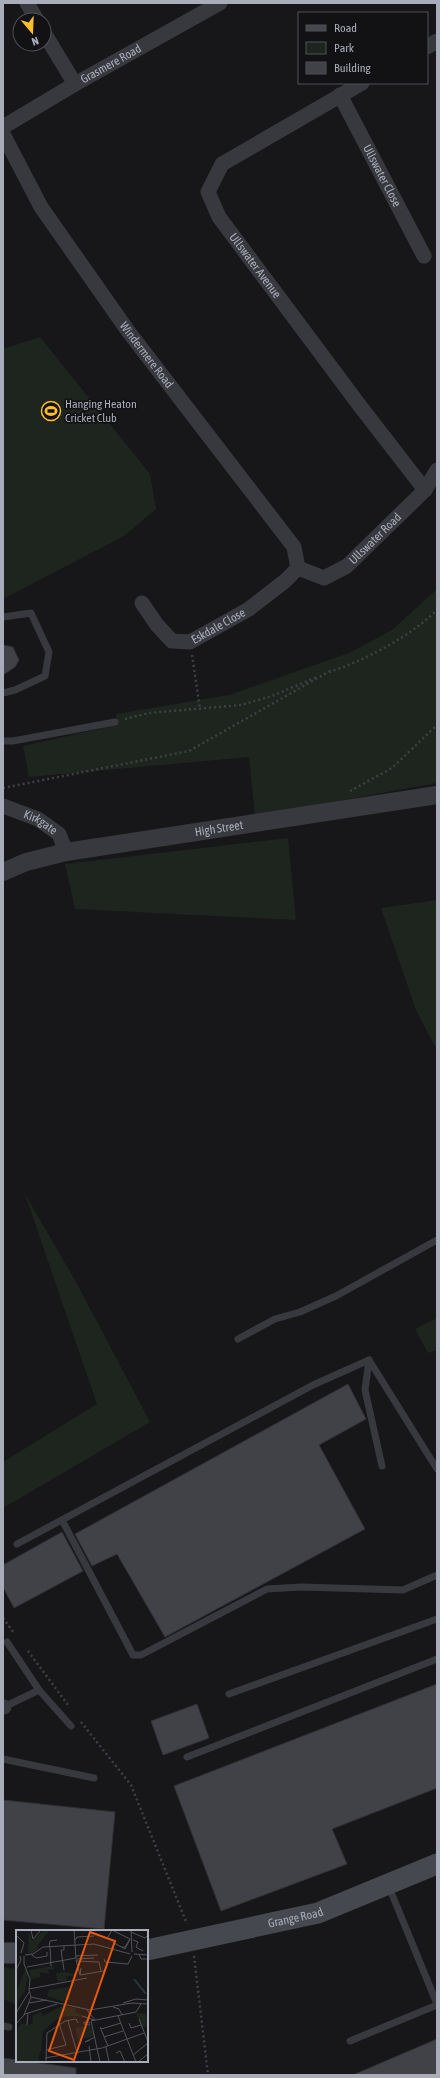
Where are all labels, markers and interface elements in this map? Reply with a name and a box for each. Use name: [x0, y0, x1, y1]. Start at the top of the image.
north arrow: [12, 12, 52, 52]
legend: [298, 12, 428, 84]
text: Road: [334, 21, 357, 35]
text: N: [30, 35, 40, 48]
street label: Grasmere Road: [78, 41, 144, 86]
text: Park: [334, 41, 355, 55]
text: Building: [334, 61, 372, 75]
street label: Ullswater Close: [360, 142, 404, 209]
street label: Ullswater Avenue: [226, 230, 284, 301]
street label: Windermere Road: [117, 319, 176, 391]
place label: Hanging Heaton Cricket Club: [65, 397, 137, 425]
sports icon: Hanging Heaton Cricket Club: [40, 400, 62, 422]
street label: Ullswater Road: [346, 510, 404, 567]
street label: Eskdale Close: [189, 605, 248, 647]
street label: Kirkgate: [22, 807, 60, 838]
street label: High Street: [194, 818, 245, 839]
street label: Grange Road: [267, 1905, 325, 1931]
inset map: [16, 1930, 148, 2062]

